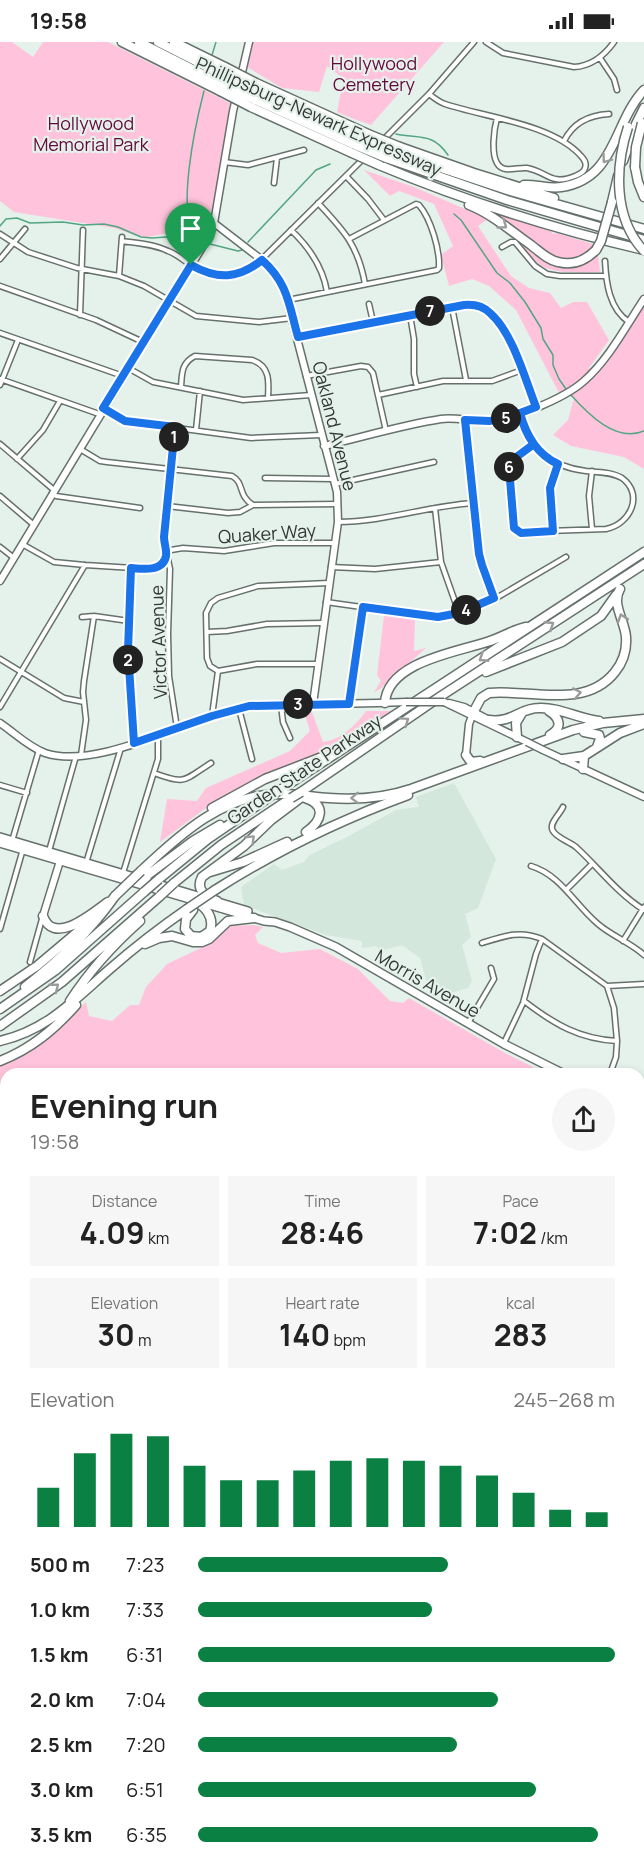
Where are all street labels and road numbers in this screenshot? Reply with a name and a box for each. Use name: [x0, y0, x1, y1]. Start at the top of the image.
street label: Phillipsburg-Newark Expressway: [192, 51, 446, 181]
street label: Oakland Avenue: [307, 359, 363, 493]
street label: Quaker Way: [217, 518, 317, 548]
street label: Victor Avenue: [144, 585, 172, 699]
street label: Garden State Parkway: [222, 708, 386, 830]
street label: Morris Avenue: [371, 943, 485, 1023]

